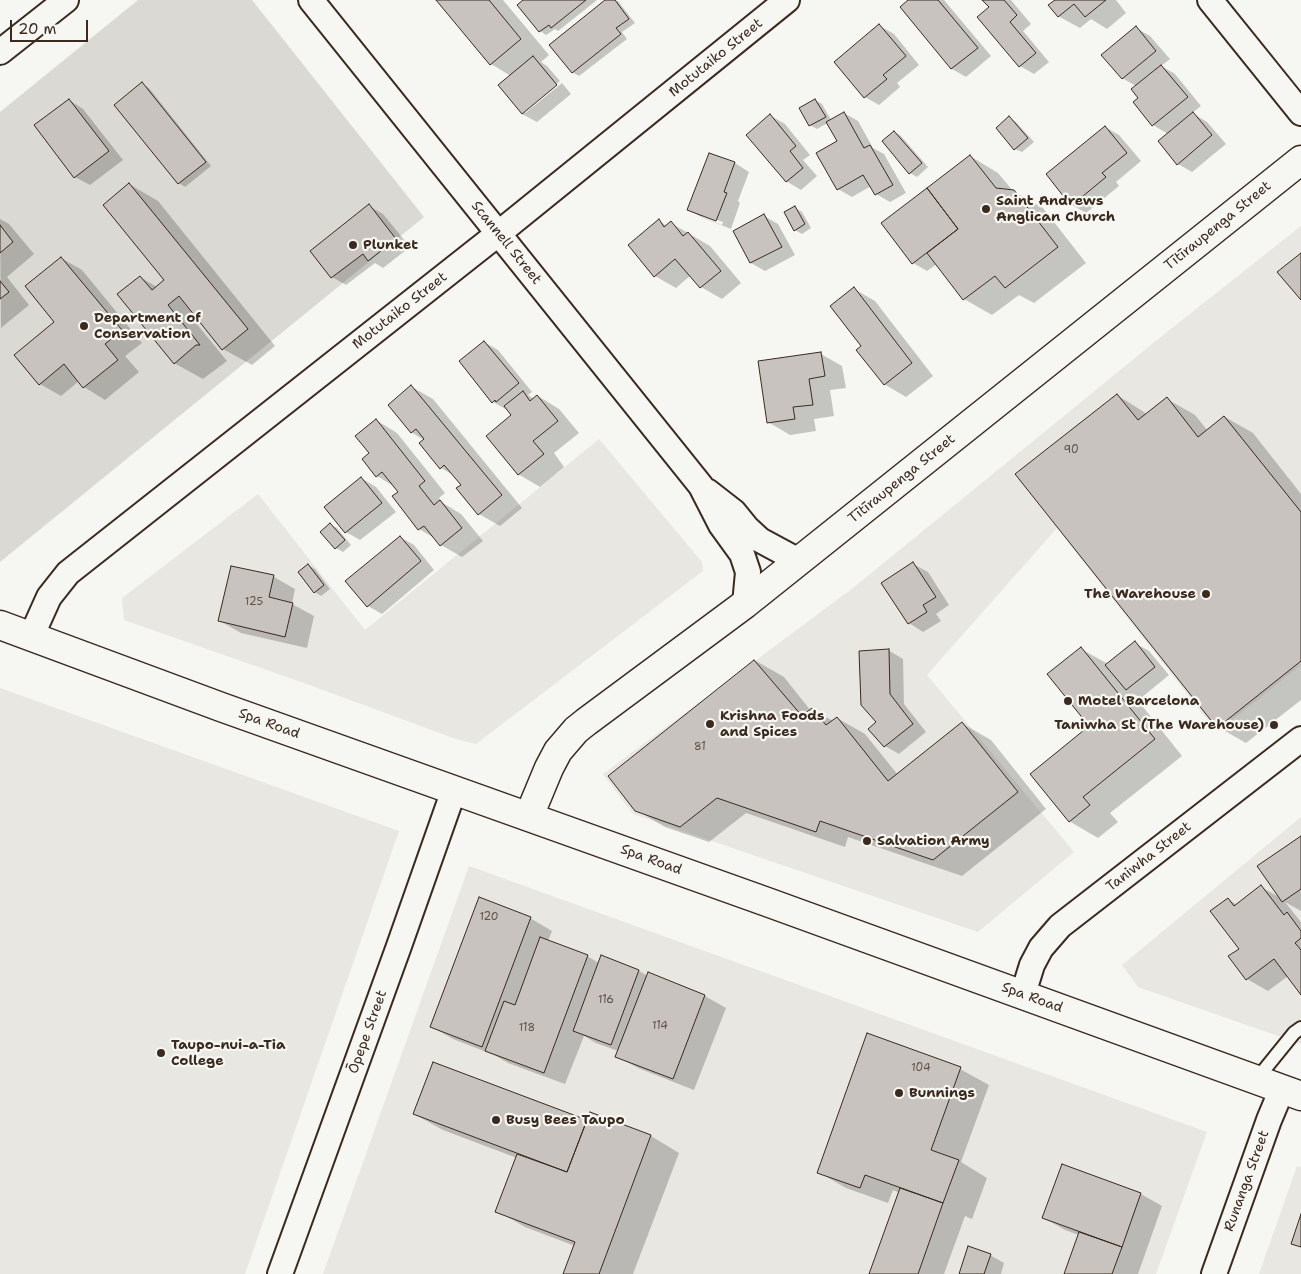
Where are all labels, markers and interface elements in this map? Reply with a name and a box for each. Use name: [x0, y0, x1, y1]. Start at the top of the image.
scale bar: [12, 10, 90, 42]
street label: Motutaiko Street: [666, 15, 766, 101]
text: 20 m: [18, 19, 57, 39]
street label: Tītīraupenga Street: [1161, 178, 1275, 274]
place label: Saint Andrews Anglican Church: [996, 193, 1115, 226]
street label: Scannell Street: [467, 198, 545, 288]
marker: Saint Andrews Anglican Church: [980, 203, 992, 215]
place label: Plunket: [363, 237, 418, 253]
marker: Plunket: [347, 239, 359, 251]
street label: Motutaiko Street: [349, 269, 451, 353]
place label: Department of Conservation: [94, 310, 201, 342]
marker: Department of Conservation: [78, 320, 90, 332]
street label: Tītīraupenga Street: [845, 431, 959, 527]
house number: 90: [1063, 443, 1079, 457]
place label: The Warehouse: [1084, 586, 1196, 602]
marker: The Warehouse: [1200, 588, 1212, 600]
house number: 125: [245, 595, 263, 609]
place label: Motel Barcelona: [1078, 693, 1199, 709]
marker: Motel Barcelona: [1062, 695, 1074, 707]
street label: Spa Road: [236, 705, 302, 743]
place label: Krishna Foods and Spices: [720, 708, 824, 740]
place label: Taniwha St (The Warehouse): [1054, 717, 1264, 733]
marker: Krishna Foods and Spices: [704, 718, 716, 730]
marker: Taniwha St (The Warehouse): [1268, 719, 1280, 731]
house number: 81: [694, 740, 706, 754]
street label: Taniwha Street: [1103, 819, 1195, 895]
place label: Salvation Army: [877, 833, 990, 849]
marker: Salvation Army: [861, 835, 873, 847]
street label: Spa Road: [618, 841, 684, 879]
house number: 120: [479, 910, 499, 924]
street label: Spa Road: [999, 979, 1065, 1017]
street label: Ōpepe Street: [345, 988, 391, 1076]
house number: 116: [598, 993, 614, 1007]
house number: 114: [652, 1019, 668, 1033]
house number: 118: [519, 1021, 535, 1035]
place label: Taupo-nui-a-Tia College: [171, 1037, 286, 1070]
marker: Taupo-nui-a-Tia College: [155, 1047, 167, 1059]
house number: 104: [911, 1061, 931, 1075]
place label: Bunnings: [909, 1085, 975, 1101]
marker: Bunnings: [893, 1087, 905, 1099]
place label: Busy Bees Taupo: [506, 1112, 625, 1128]
marker: Busy Bees Taupo: [490, 1114, 502, 1126]
street label: Runanga Street: [1221, 1128, 1273, 1234]

